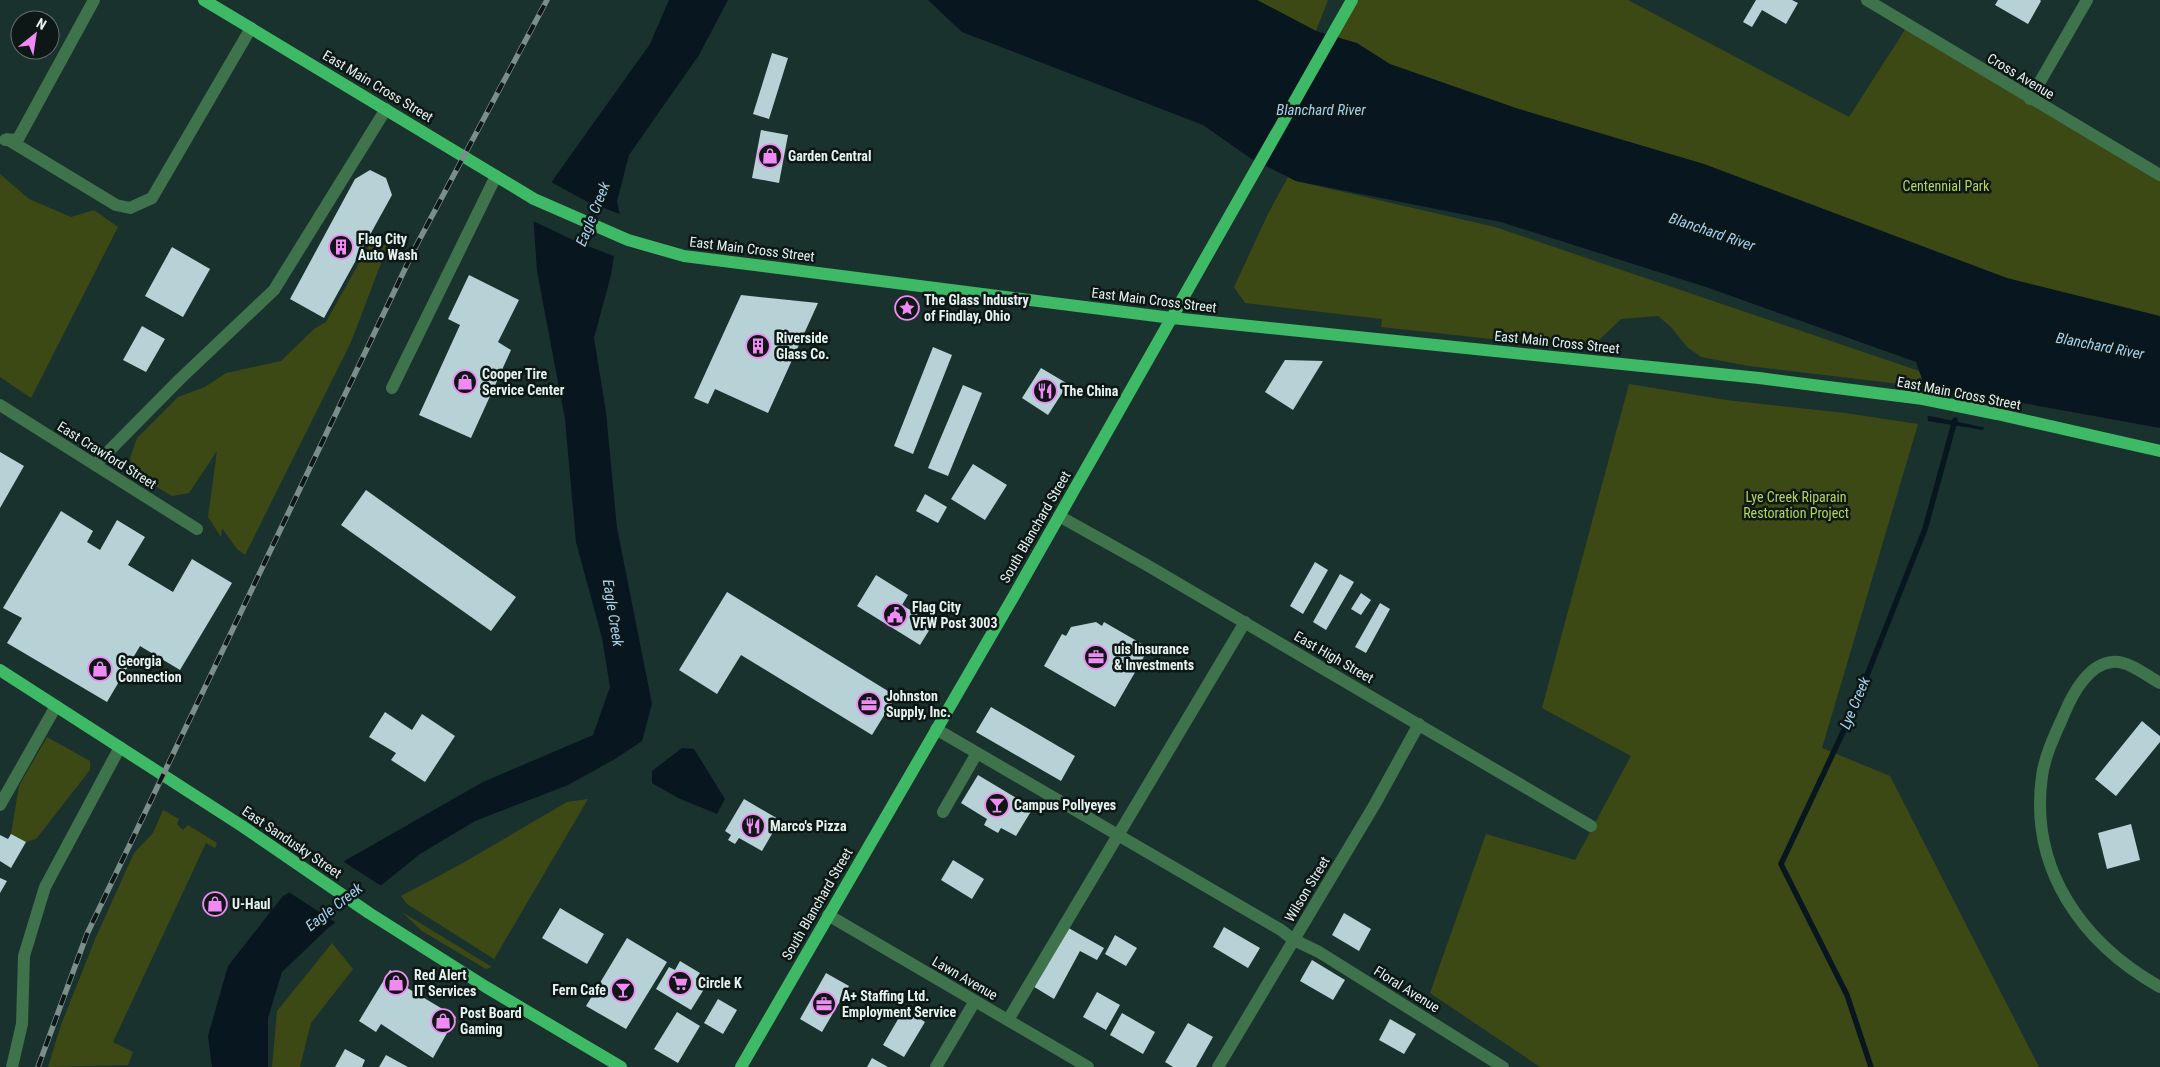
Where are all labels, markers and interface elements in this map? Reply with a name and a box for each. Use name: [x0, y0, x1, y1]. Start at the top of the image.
north arrow: [10, 10, 60, 60]
text: N: [34, 15, 49, 33]
street label: East Main Cross Street: [320, 47, 436, 125]
street label: Cross Avenue: [1985, 50, 2058, 102]
water label: Blanchard River: [1276, 101, 1366, 119]
shop icon: Garden Central: [757, 143, 783, 169]
place label: Garden Central: [788, 148, 871, 164]
park label: Centennial Park: [1903, 178, 1990, 194]
water label: Eagle Creek: [572, 179, 614, 249]
water label: Blanchard River: [1667, 209, 1758, 255]
place label: Flag City Auto Wash: [358, 231, 418, 263]
street label: East Main Cross Street: [689, 233, 815, 265]
building icon: Flag City Auto Wash: [328, 234, 354, 260]
street label: East Main Cross Street: [1091, 284, 1217, 316]
place label: The Glass Industry of Findlay, Ohio: [924, 292, 1030, 324]
place icon: The Glass Industry of Findlay, Ohio: [894, 295, 920, 321]
street label: East Main Cross Street: [1494, 327, 1620, 357]
water label: Blanchard River: [2054, 329, 2146, 363]
place label: Riverside Glass Co.: [776, 330, 829, 362]
building icon: Riverside Glass Co.: [745, 333, 771, 359]
place label: Cooper Tire Service Center: [482, 366, 565, 398]
shop icon: Cooper Tire Service Center: [452, 369, 478, 395]
street label: East Main Cross Street: [1896, 373, 2022, 413]
restaurant icon: The China: [1032, 378, 1058, 404]
place label: The China: [1062, 383, 1119, 399]
street label: East Crawford Street: [55, 418, 159, 492]
street label: South Blanchard Street: [996, 468, 1074, 586]
park label: Lye Creek Riparain Restoration Project: [1743, 489, 1849, 521]
water label: Eagle Creek: [599, 578, 627, 648]
place label: Flag City VFW Post 3003: [912, 599, 997, 631]
public building icon: Flag City VFW Post 3003: [882, 602, 908, 628]
street label: East High Street: [1291, 628, 1377, 686]
place label: uis Insurance & Investments: [1114, 641, 1194, 673]
office icon: uis Insurance & Investments: [1083, 644, 1109, 670]
place label: Georgia Connection: [118, 653, 182, 685]
shop icon: Georgia Connection: [87, 656, 113, 682]
water label: Lye Creek: [1836, 674, 1874, 732]
place label: Johnston Supply, Inc.: [886, 688, 951, 720]
office icon: Johnston Supply, Inc.: [856, 691, 882, 717]
bar icon: Campus Pollyeyes: [984, 792, 1010, 818]
place label: Campus Pollyeyes: [1014, 797, 1116, 813]
street label: East Sandusky Street: [239, 803, 345, 881]
restaurant icon: Marco's Pizza: [740, 813, 766, 839]
place label: Marco's Pizza: [770, 818, 847, 834]
street label: South Blanchard Street: [778, 845, 856, 963]
street label: Wilson Street: [1281, 853, 1333, 925]
water label: Eagle Creek: [302, 879, 367, 935]
shop icon: U-Haul: [202, 891, 228, 917]
place label: U-Haul: [232, 896, 271, 912]
street label: Lawn Avenue: [929, 953, 1001, 1003]
street label: Floral Avenue: [1371, 963, 1443, 1016]
place label: Red Alert IT Services: [414, 967, 476, 999]
shop icon: Red Alert IT Services: [383, 970, 409, 996]
supermarket icon: Circle K: [667, 970, 693, 996]
place label: Circle K: [698, 975, 742, 991]
bar icon: Fern Cafe: [610, 977, 636, 1003]
place label: Fern Cafe: [552, 982, 606, 998]
place label: A+ Staffing Ltd. Employment Service: [842, 988, 957, 1020]
office icon: A+ Staffing Ltd. Employment Service: [811, 991, 837, 1017]
place label: Post Board Gaming: [460, 1005, 522, 1037]
shop icon: Post Board Gaming: [430, 1008, 456, 1034]

